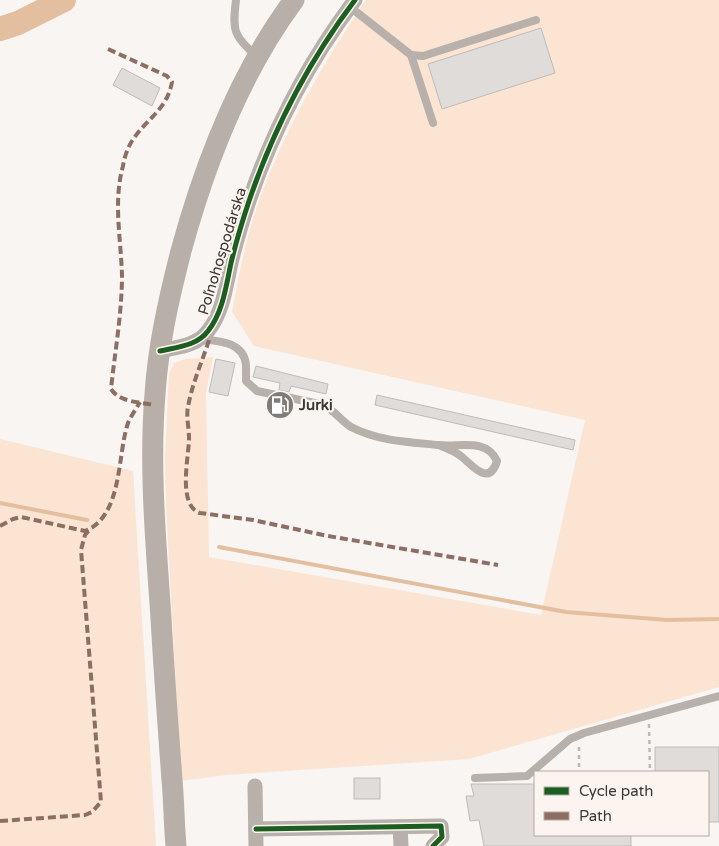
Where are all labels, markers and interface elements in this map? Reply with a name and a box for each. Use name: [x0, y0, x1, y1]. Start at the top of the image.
street label: Poľnohospodárska: [194, 185, 250, 317]
fuel station icon: Jurki: [265, 390, 295, 420]
place label: Jurki: [298, 396, 333, 414]
legend: [534, 771, 709, 836]
text: Cycle path: [579, 782, 653, 800]
text: Path: [579, 807, 612, 825]

